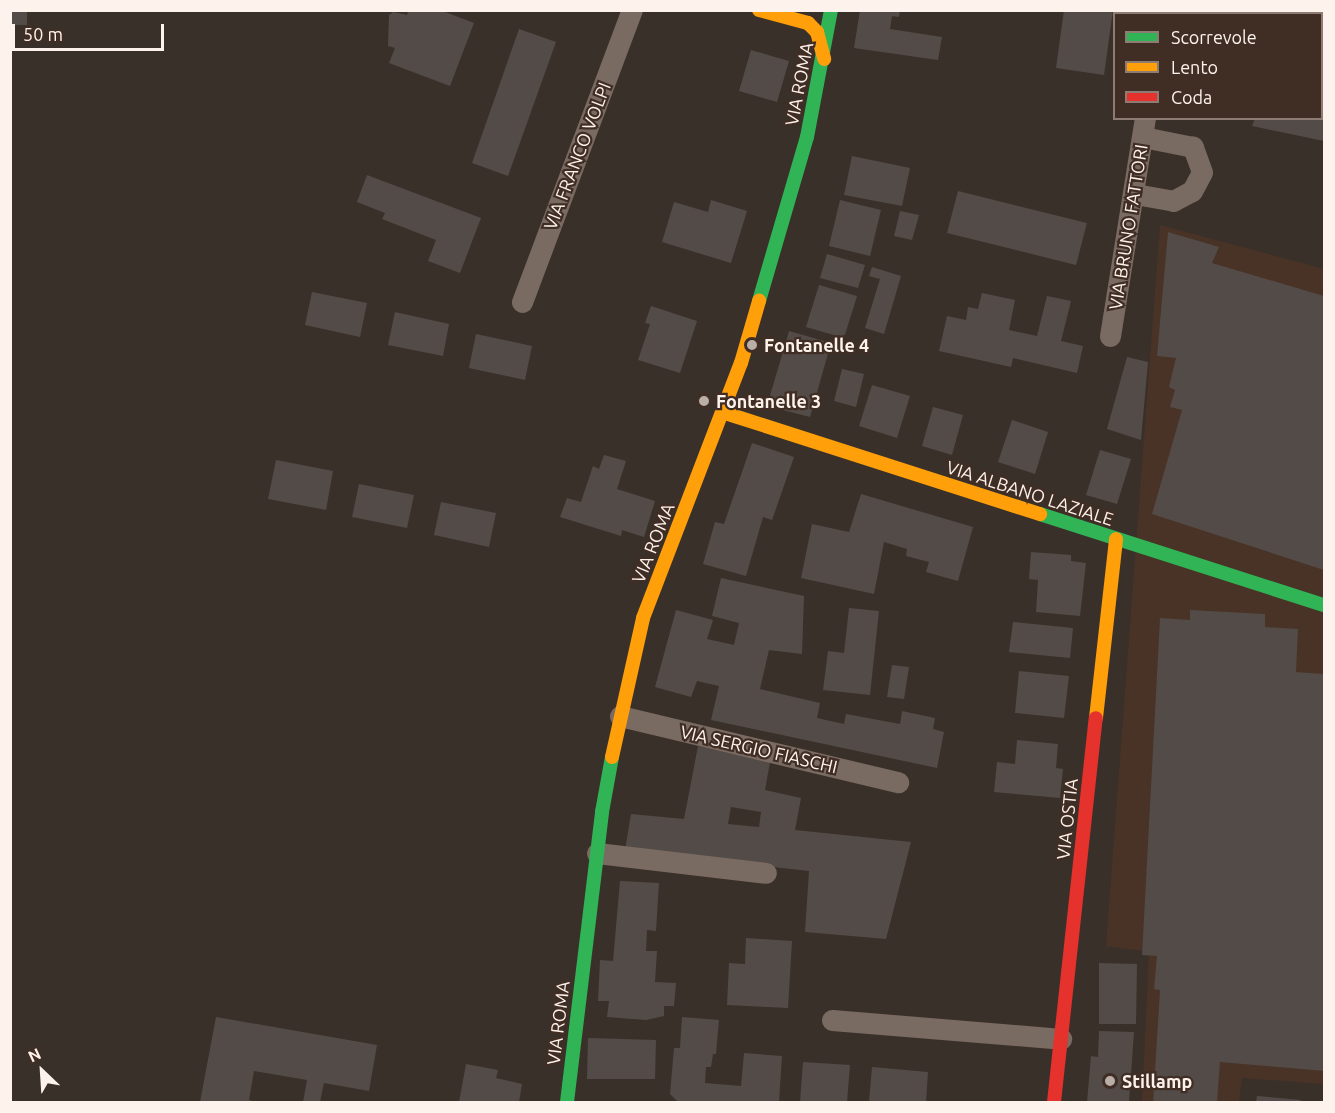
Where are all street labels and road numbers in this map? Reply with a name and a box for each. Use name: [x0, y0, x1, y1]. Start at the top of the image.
street label: VIA ROMA: [780, 41, 818, 127]
street label: VIA FRANCO VOLPI: [539, 79, 615, 233]
street label: VIA BRUNO FATTORI: [1104, 143, 1152, 311]
street label: VIA ALBANO LAZIALE: [944, 456, 1116, 530]
street label: VIA ROMA: [627, 500, 679, 586]
street label: VIA SERGIO FIASCHI: [678, 720, 840, 778]
street label: VIA OSTIA: [1052, 777, 1082, 861]
street label: VIA ROMA: [542, 980, 574, 1066]

